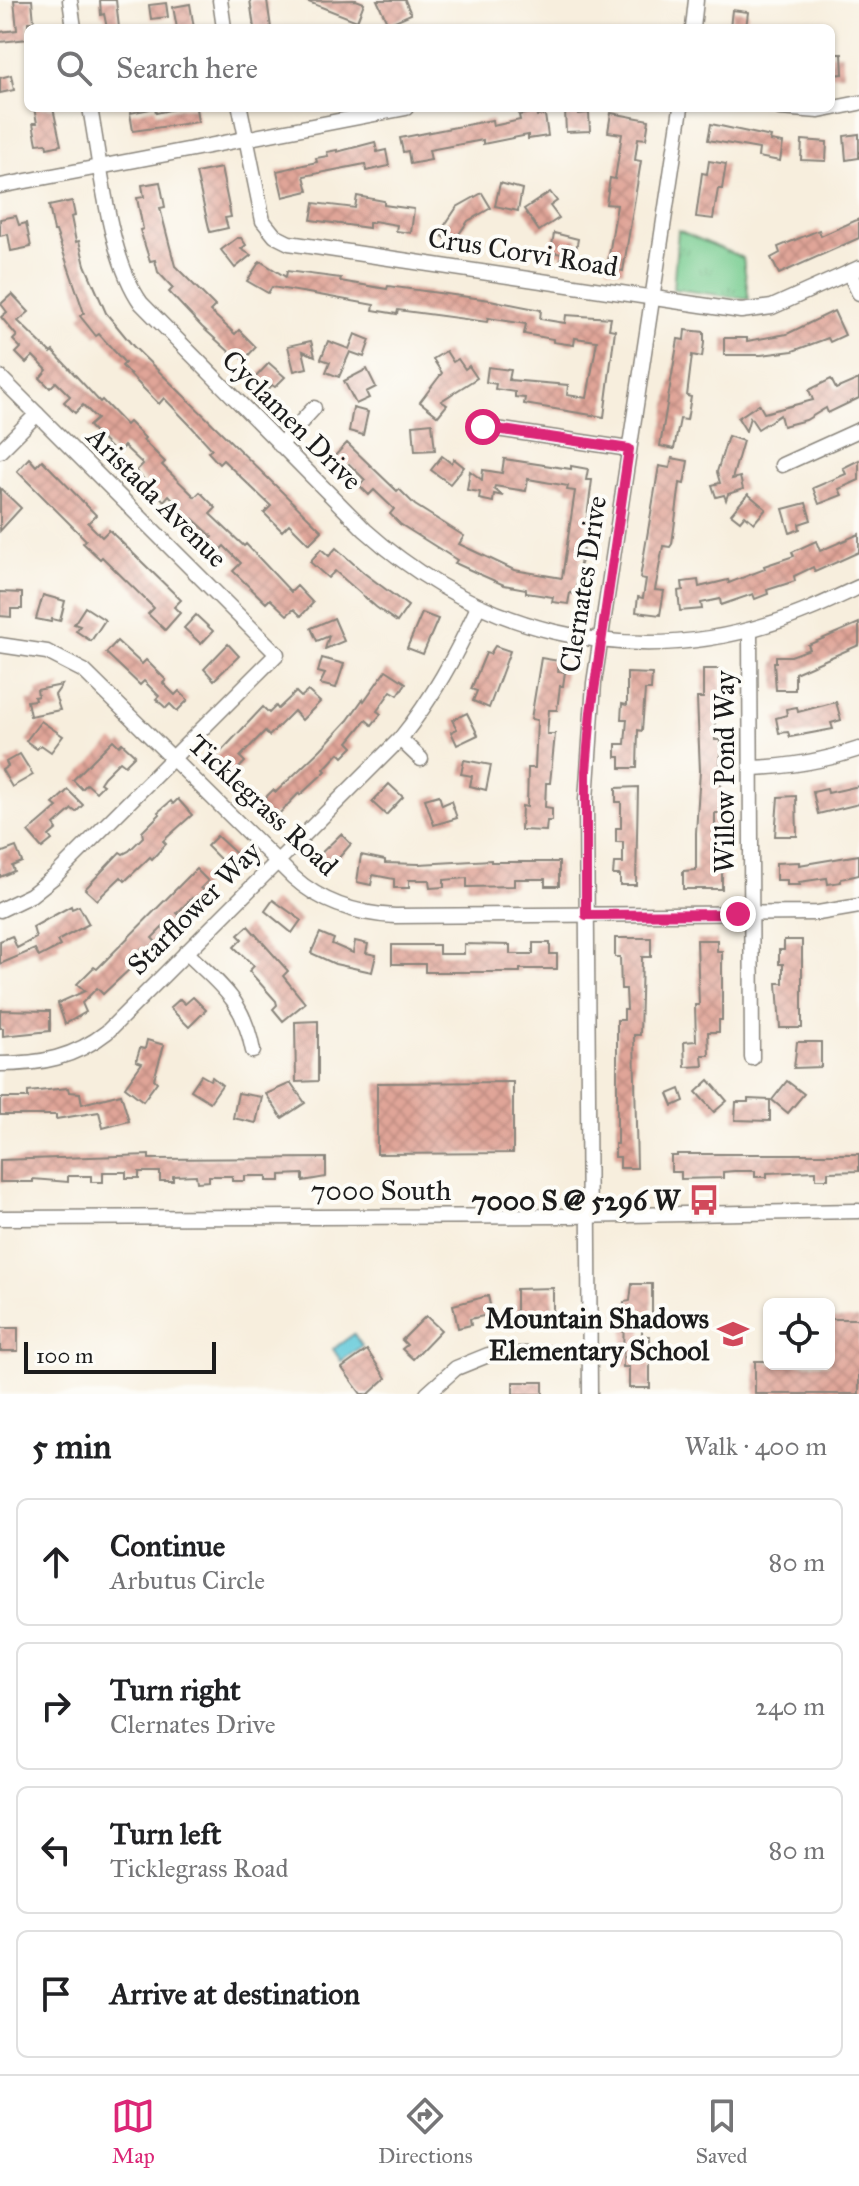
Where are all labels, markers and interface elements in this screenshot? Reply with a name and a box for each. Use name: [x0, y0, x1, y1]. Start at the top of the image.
search box: [24, 24, 835, 112]
icon: search: [52, 46, 96, 90]
text: Search here: [116, 50, 258, 86]
street label: Crus Corvi Road: [425, 220, 621, 284]
street label: Cyclamen Drive: [214, 342, 370, 498]
route start: [465, 409, 501, 445]
street label: Aristada Avenue: [79, 419, 235, 575]
street label: Clernates Drive: [552, 493, 614, 675]
street label: Willow Pond Way: [707, 670, 742, 873]
street label: Ticklegrass Road: [181, 727, 345, 883]
street label: Starflower Way: [120, 833, 269, 982]
route end: [720, 896, 756, 932]
street label: 7000 South: [311, 1173, 452, 1208]
place label: 7000 S @ 5296 W: [472, 1183, 681, 1218]
bus stop icon: 7000 S @ 5296 W: [687, 1183, 721, 1217]
map controls: [763, 1298, 835, 1370]
button: locate: [763, 1298, 835, 1370]
place label: Mountain Shadows Elementary School: [485, 1301, 709, 1368]
school or university icon: Mountain Shadows Elementary School: [716, 1317, 750, 1351]
scale bar: [24, 1338, 216, 1374]
text: 100 m: [36, 1342, 93, 1369]
text: 5 min: [32, 1426, 111, 1467]
text: Walk · 400 m: [684, 1430, 827, 1462]
text: Continue: [110, 1528, 225, 1564]
icon: ahead: [34, 1540, 78, 1584]
text: 80 m: [769, 1546, 825, 1578]
text: Arbutus Circle: [110, 1564, 265, 1596]
text: Turn right: [110, 1672, 241, 1708]
icon: right: [34, 1684, 78, 1728]
text: 240 m: [755, 1690, 825, 1722]
text: Clernates Drive: [110, 1708, 276, 1740]
text: Turn left: [110, 1816, 221, 1852]
icon: left: [34, 1828, 78, 1872]
text: 80 m: [769, 1834, 825, 1866]
text: Ticklegrass Road: [110, 1852, 289, 1884]
icon: arrive: [34, 1972, 78, 2016]
text: Arrive at destination: [110, 1976, 360, 2012]
tab: Map: [111, 2094, 155, 2169]
tab: Directions: [378, 2094, 473, 2169]
tab: Saved: [695, 2094, 748, 2169]

